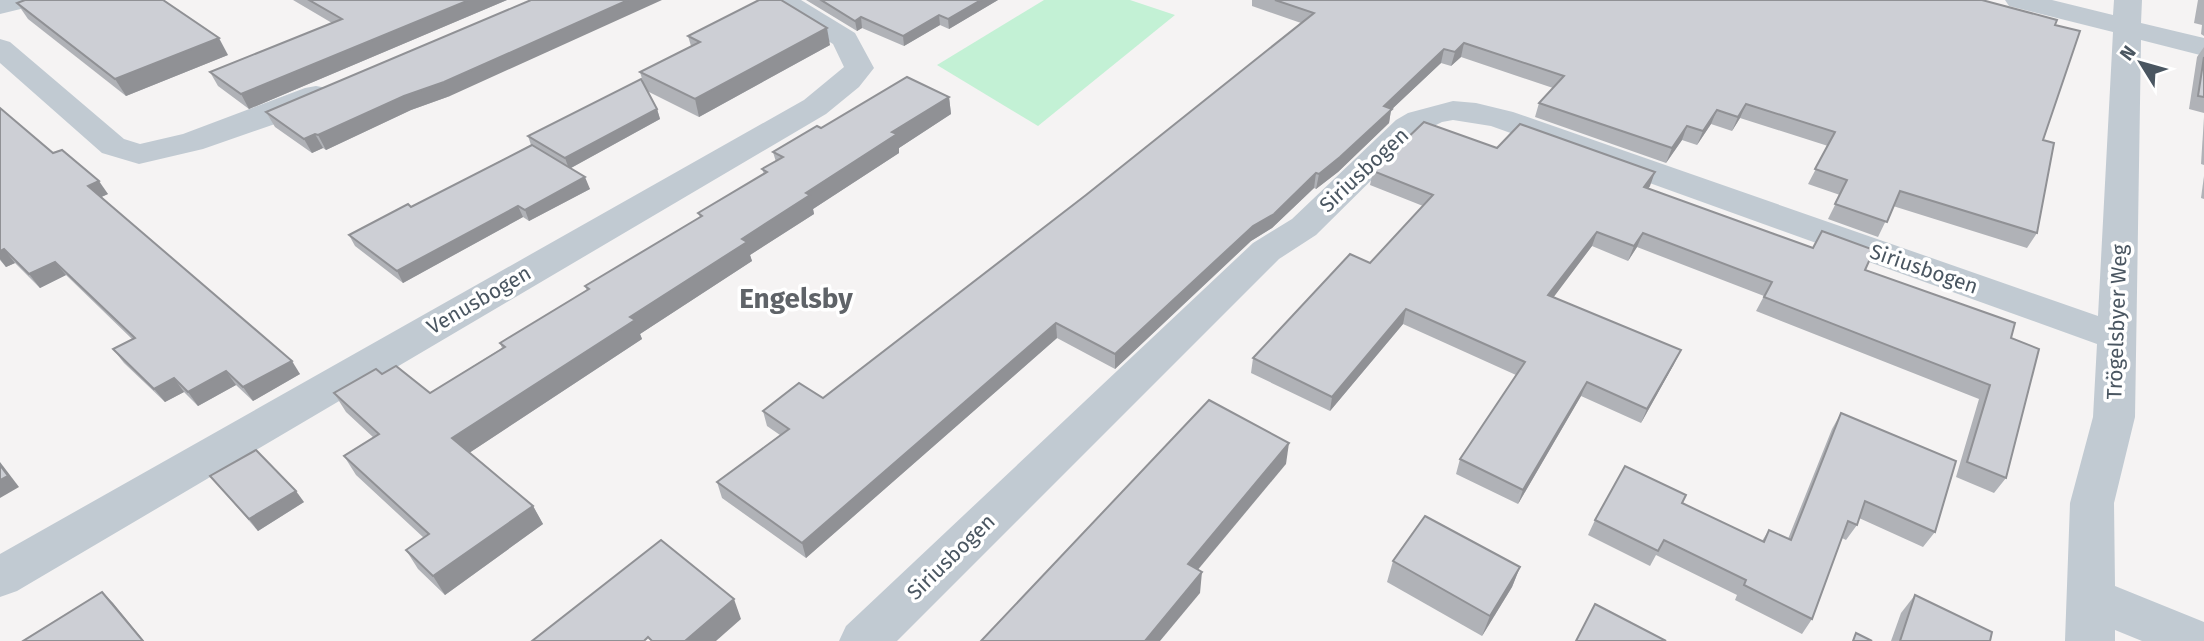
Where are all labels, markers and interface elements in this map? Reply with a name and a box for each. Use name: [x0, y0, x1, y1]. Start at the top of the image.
north arrow: [2106, 28, 2176, 98]
text: N: [2115, 41, 2141, 65]
street label: Siriusbogen: [1314, 122, 1414, 218]
street label: Siriusbogen: [1867, 238, 1981, 300]
street label: Trögelsbyer Weg: [2101, 244, 2133, 400]
street label: Venusbogen: [422, 260, 536, 340]
district label: Engelsby: [739, 282, 853, 315]
street label: Siriusbogen: [902, 509, 1000, 605]

